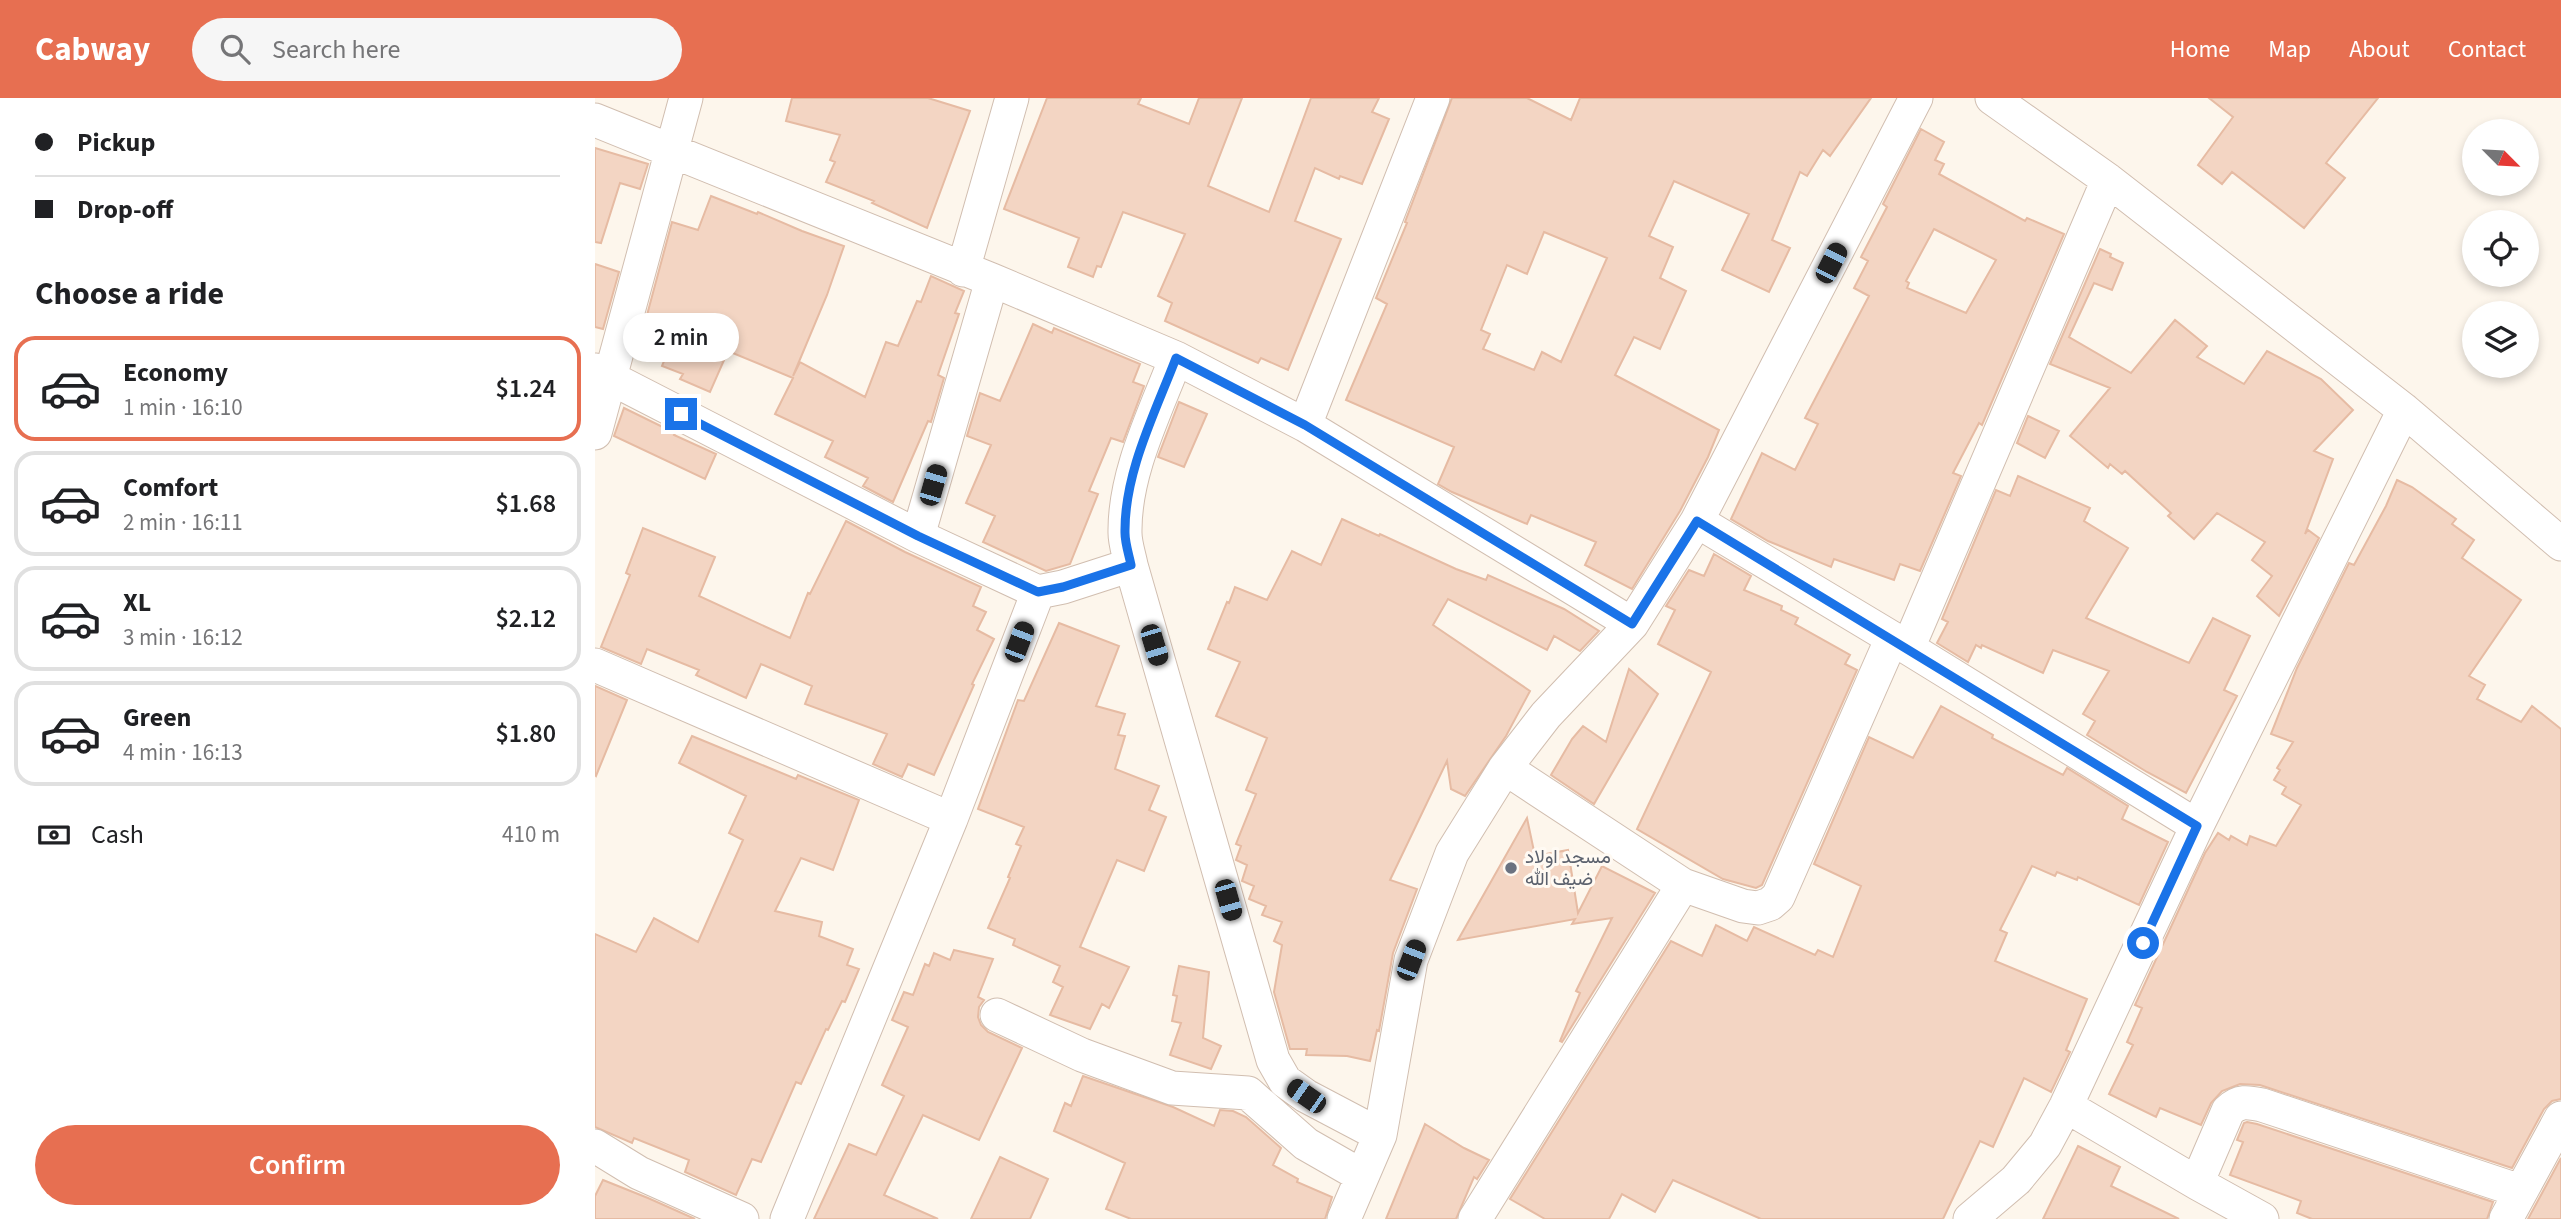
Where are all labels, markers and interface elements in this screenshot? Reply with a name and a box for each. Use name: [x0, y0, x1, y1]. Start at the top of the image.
search box: [192, 18, 682, 81]
text: Cabway: [35, 26, 150, 73]
icon: search: [216, 30, 254, 68]
text: Search here: [272, 31, 400, 68]
text: Home: [2170, 32, 2230, 67]
text: Map: [2268, 32, 2311, 67]
text: About: [2349, 32, 2410, 67]
text: Contact: [2448, 32, 2526, 67]
north arrow: [2462, 119, 2539, 196]
map controls: [2462, 119, 2539, 378]
text: Pickup: [77, 124, 155, 161]
text: Drop-off: [77, 191, 173, 228]
button: locate: [2462, 210, 2539, 287]
car: [1813, 240, 1850, 286]
text: Choose a ride: [35, 271, 224, 317]
button: layers: [2462, 301, 2539, 378]
callout: 2 min: [623, 313, 739, 362]
text: 2 min: [654, 321, 708, 354]
text: Economy: [123, 354, 228, 391]
icon: car: [39, 357, 102, 420]
text: $1.24: [495, 370, 556, 407]
text: 1 min · 16:10: [123, 391, 243, 424]
route end: [665, 398, 697, 430]
car: [918, 462, 949, 508]
text: Comfort: [123, 469, 218, 506]
icon: car: [39, 472, 102, 535]
text: $1.68: [495, 485, 556, 522]
text: 2 min · 16:11: [123, 506, 243, 539]
text: XL: [123, 584, 151, 621]
icon: car: [39, 587, 102, 650]
text: $2.12: [495, 600, 556, 637]
car: [1002, 619, 1037, 665]
text: 3 min · 16:12: [123, 621, 243, 654]
car: [1138, 622, 1171, 668]
text: Green: [123, 699, 191, 736]
icon: car: [39, 702, 102, 765]
text: $1.80: [495, 715, 556, 752]
text: 4 min · 16:13: [123, 736, 243, 769]
icon: cash: [35, 816, 73, 854]
text: Cash: [91, 816, 144, 853]
text: 410 m: [502, 818, 560, 851]
place label: مسجد اولاد ضيف الله: [1525, 844, 1611, 893]
marker: مسجد اولاد ضيف الله: [1503, 860, 1519, 876]
car: [1213, 877, 1244, 923]
route start: [2127, 927, 2159, 959]
car: [1394, 937, 1429, 983]
car: [1283, 1075, 1330, 1117]
button: Confirm: [35, 1125, 560, 1205]

